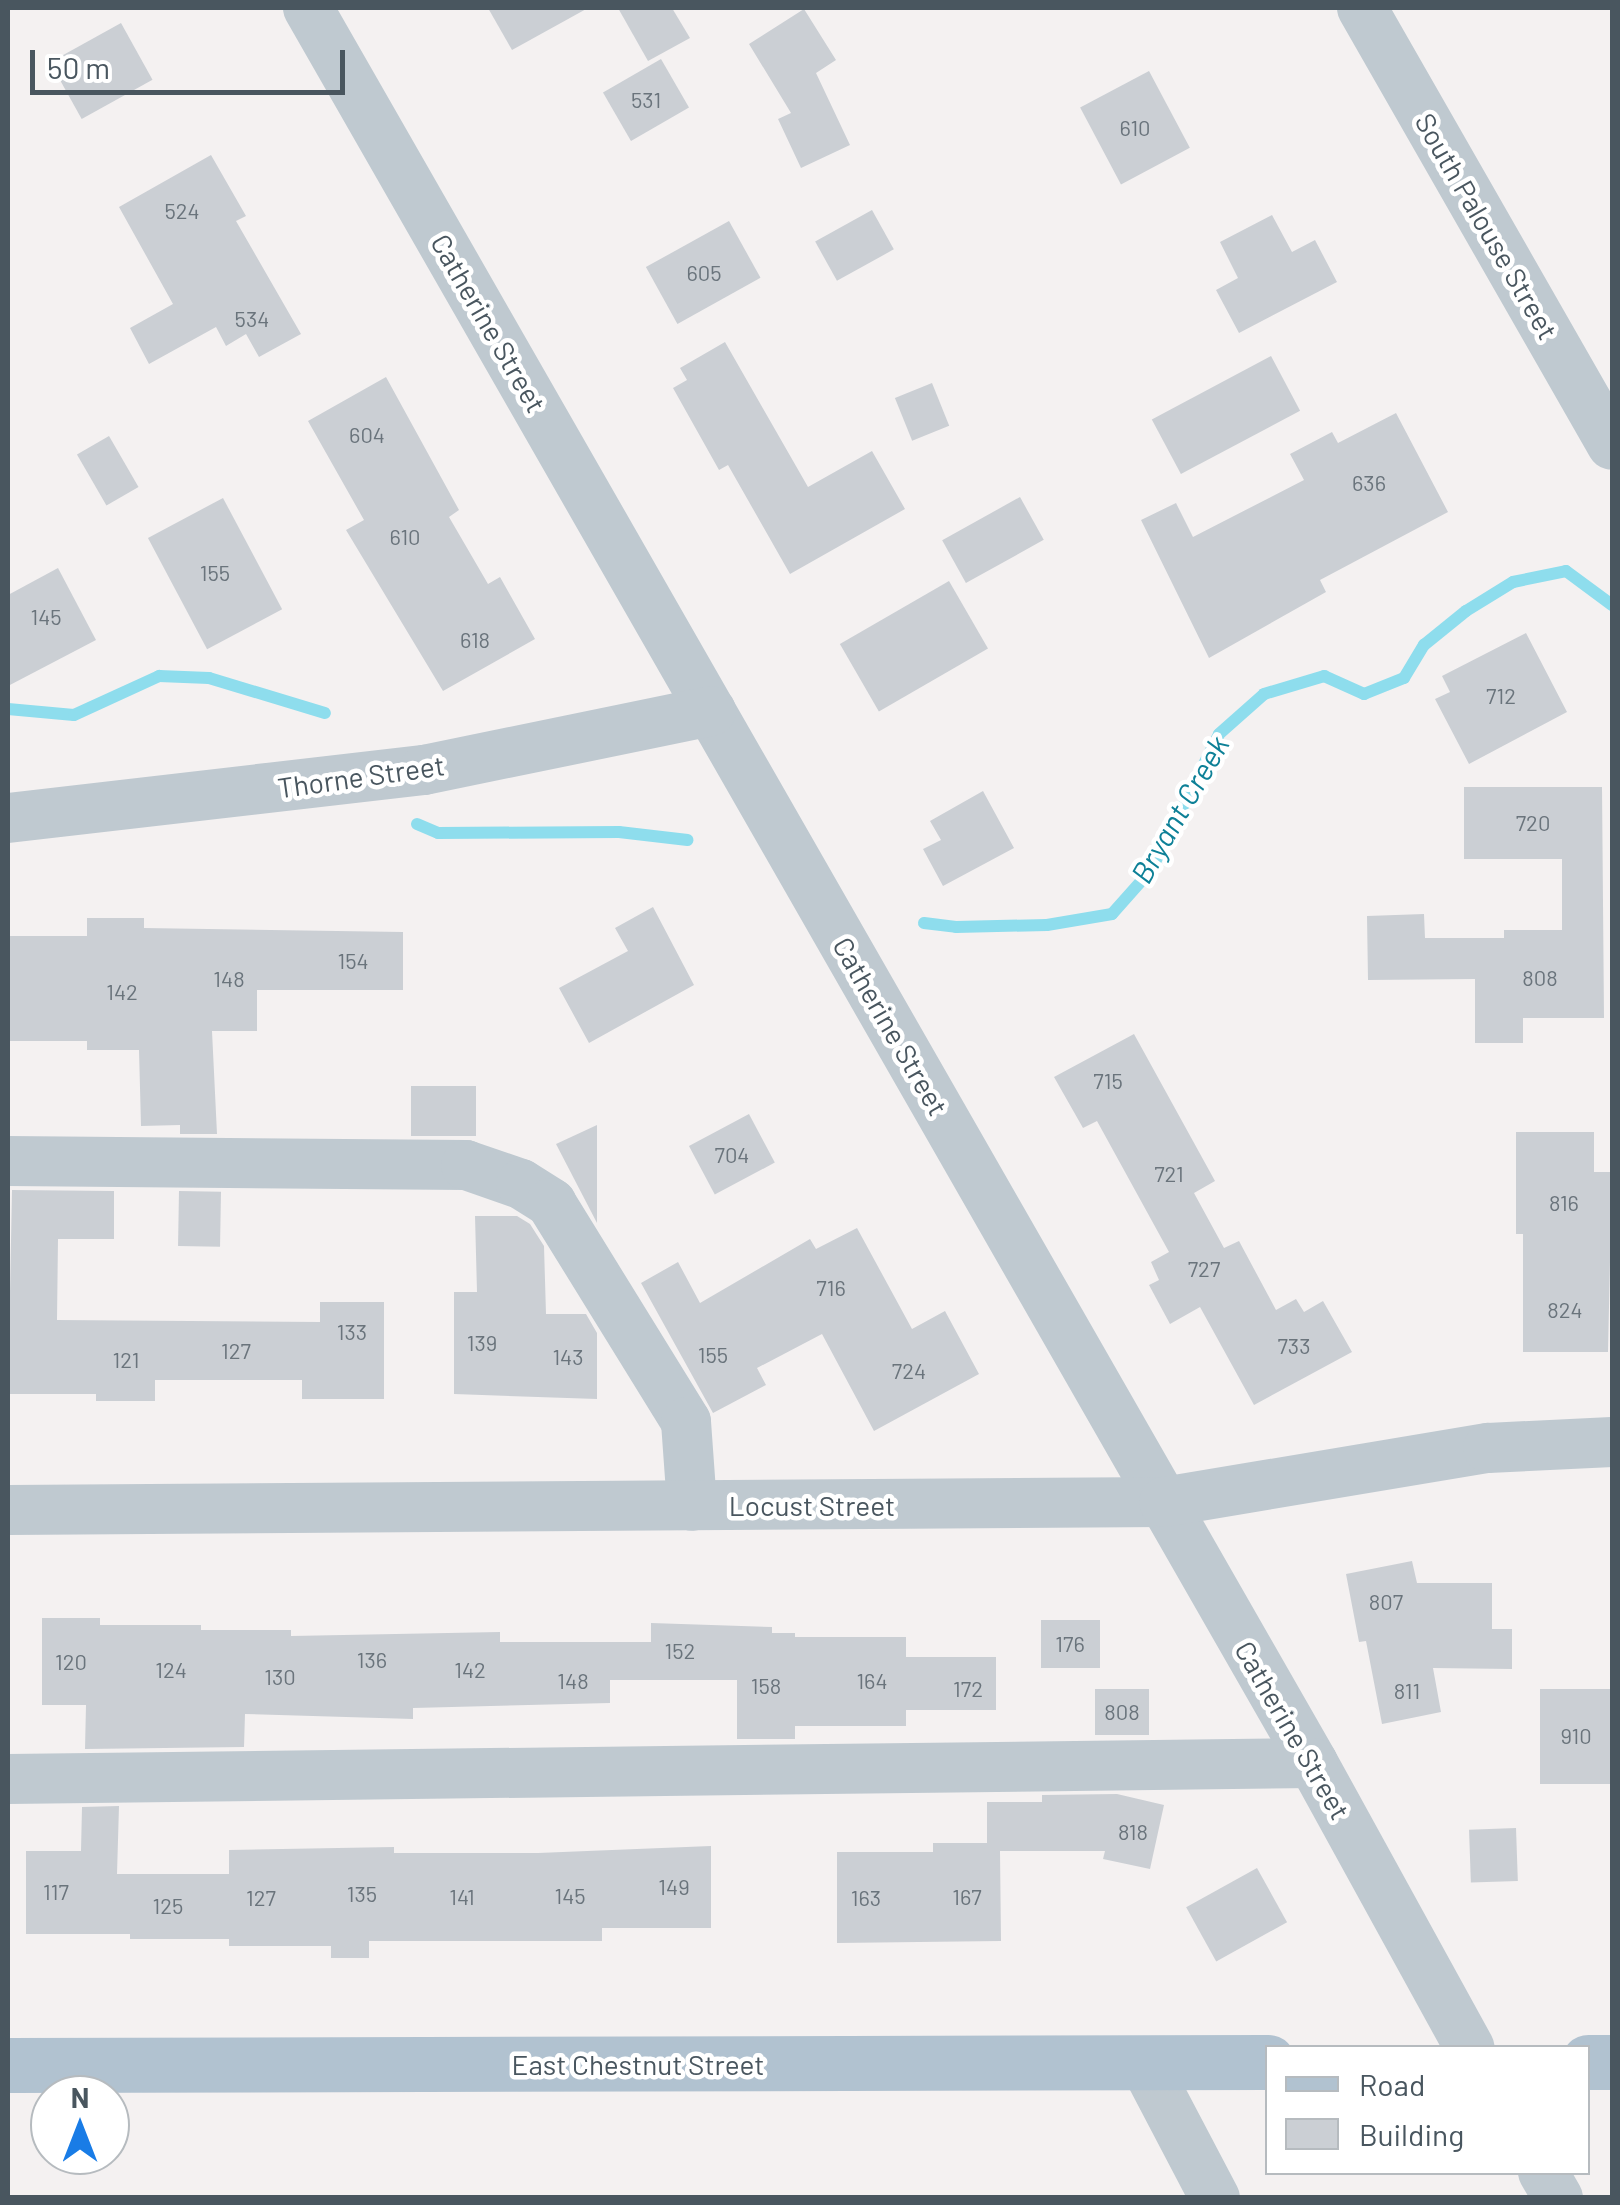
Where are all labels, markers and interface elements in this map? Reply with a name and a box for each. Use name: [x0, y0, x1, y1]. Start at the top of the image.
scale bar: [35, 30, 350, 92]
text: 50 m: [47, 49, 110, 85]
house number: 531: [631, 87, 661, 113]
street label: South Palouse Street: [1409, 107, 1565, 345]
house number: 610: [1119, 115, 1151, 141]
house number: 524: [164, 198, 200, 224]
street label: Catherine Street: [424, 228, 554, 418]
house number: 605: [686, 260, 722, 286]
house number: 534: [235, 306, 269, 332]
house number: 604: [349, 422, 385, 448]
house number: 636: [1352, 470, 1386, 496]
house number: 610: [389, 524, 421, 550]
house number: 155: [200, 560, 230, 586]
house number: 145: [30, 604, 62, 630]
house number: 618: [460, 627, 490, 653]
house number: 712: [1486, 683, 1516, 709]
water label: Bryant Creek: [1122, 729, 1236, 889]
street label: Thorne Street: [275, 748, 447, 804]
house number: 720: [1516, 810, 1550, 836]
street label: Catherine Street: [826, 931, 956, 1121]
house number: 154: [337, 948, 369, 974]
house number: 808: [1522, 965, 1558, 991]
house number: 148: [213, 966, 245, 992]
house number: 142: [106, 979, 138, 1005]
house number: 715: [1093, 1068, 1123, 1094]
house number: 704: [715, 1142, 749, 1168]
house number: 721: [1154, 1161, 1184, 1187]
house number: 816: [1549, 1190, 1579, 1216]
house number: 727: [1188, 1256, 1220, 1282]
house number: 716: [816, 1275, 846, 1301]
house number: 824: [1547, 1297, 1583, 1323]
house number: 133: [337, 1319, 367, 1345]
house number: 139: [467, 1330, 497, 1356]
house number: 733: [1277, 1333, 1311, 1359]
house number: 127: [221, 1338, 251, 1364]
house number: 155: [698, 1342, 728, 1368]
house number: 143: [552, 1344, 584, 1370]
house number: 121: [113, 1347, 139, 1373]
house number: 724: [892, 1358, 926, 1384]
street label: Locust Street: [729, 1488, 895, 1522]
house number: 807: [1369, 1589, 1403, 1615]
house number: 176: [1055, 1631, 1085, 1657]
street label: Catherine Street: [1228, 1635, 1358, 1825]
house number: 152: [665, 1638, 695, 1664]
house number: 136: [357, 1647, 387, 1673]
house number: 120: [55, 1649, 87, 1675]
house number: 124: [155, 1657, 187, 1683]
house number: 142: [454, 1657, 486, 1683]
house number: 130: [264, 1664, 296, 1690]
house number: 148: [557, 1668, 589, 1694]
house number: 164: [856, 1668, 888, 1694]
house number: 158: [751, 1673, 781, 1699]
house number: 172: [953, 1676, 983, 1702]
house number: 811: [1394, 1678, 1420, 1704]
house number: 808: [1104, 1699, 1140, 1725]
house number: 910: [1560, 1723, 1592, 1749]
house number: 818: [1118, 1819, 1148, 1845]
house number: 149: [658, 1874, 690, 1900]
house number: 117: [43, 1879, 69, 1905]
house number: 135: [347, 1881, 377, 1907]
house number: 145: [554, 1883, 586, 1909]
house number: 141: [449, 1884, 475, 1910]
house number: 167: [952, 1884, 982, 1910]
house number: 127: [246, 1885, 276, 1911]
house number: 163: [851, 1885, 881, 1911]
house number: 125: [153, 1893, 183, 1919]
legend: [1265, 2045, 1590, 2175]
street label: East Chestnut Street: [511, 2047, 765, 2081]
text: Road: [1359, 2066, 1425, 2102]
north arrow: [30, 2075, 130, 2175]
text: N: [71, 2080, 89, 2114]
text: Building: [1359, 2116, 1464, 2152]

